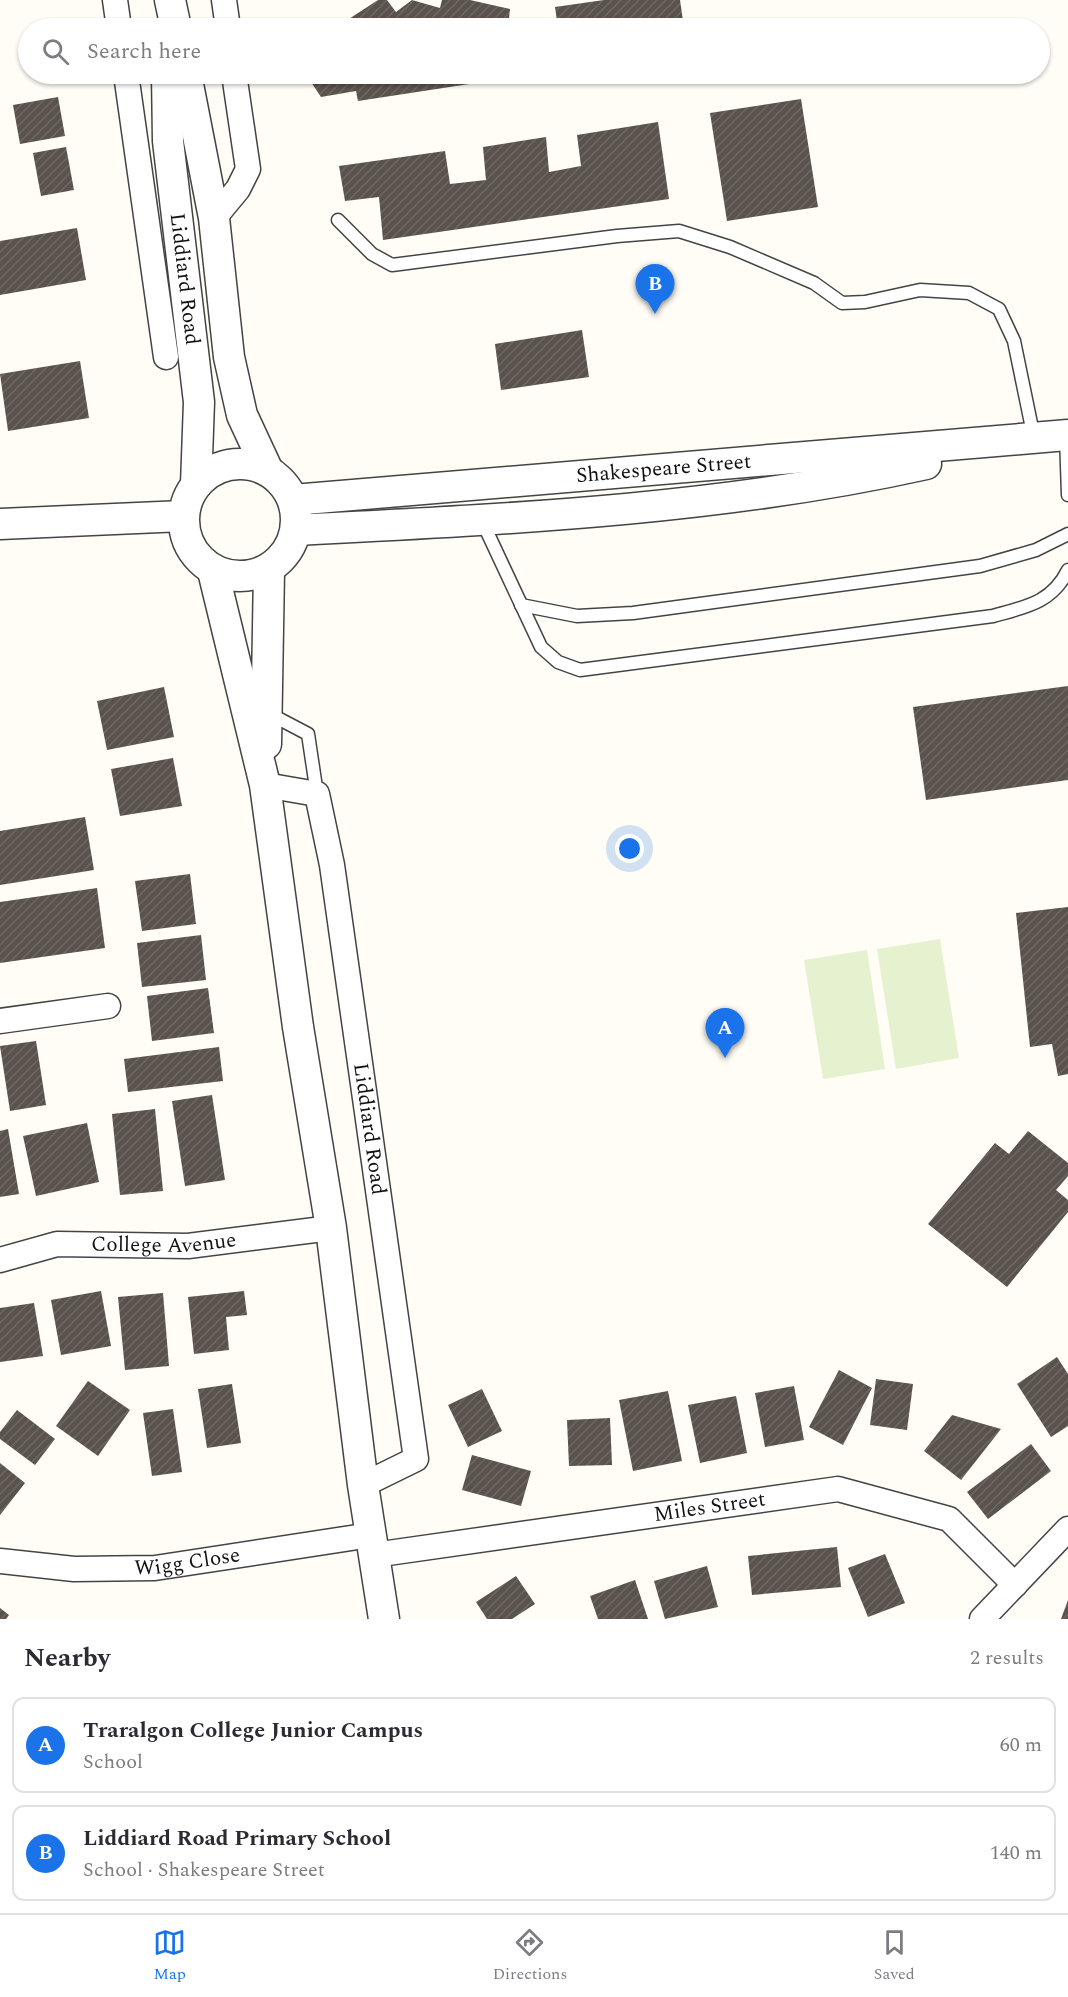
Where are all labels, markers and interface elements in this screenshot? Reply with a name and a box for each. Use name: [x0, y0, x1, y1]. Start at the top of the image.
search box: [18, 18, 1050, 84]
icon: search: [39, 35, 72, 68]
text: Search here: [87, 35, 201, 68]
street label: Liddiard Road: [161, 211, 208, 347]
pin: B: [636, 264, 674, 314]
street label: Shakespeare Street: [575, 446, 752, 492]
your location: [615, 834, 644, 863]
pin: A: [706, 1008, 744, 1058]
street label: Liddiard Road: [344, 1061, 394, 1197]
street label: College Avenue: [91, 1224, 238, 1262]
street label: Miles Street: [652, 1483, 768, 1531]
street label: Wigg Close: [134, 1539, 242, 1584]
text: Nearby: [24, 1638, 110, 1678]
text: 2 results: [970, 1643, 1044, 1673]
text: Traralgon College Junior Campus: [83, 1714, 423, 1747]
text: A: [38, 1730, 53, 1760]
text: 60 m: [1000, 1730, 1042, 1760]
text: School: [83, 1747, 143, 1777]
text: Liddiard Road Primary School: [83, 1822, 391, 1855]
text: B: [38, 1838, 53, 1868]
text: 140 m: [990, 1838, 1042, 1868]
text: School · Shakespeare Street: [83, 1855, 325, 1885]
tab: Map: [153, 1926, 186, 1986]
tab: Directions: [493, 1926, 567, 1986]
tab: Saved: [874, 1926, 915, 1986]

